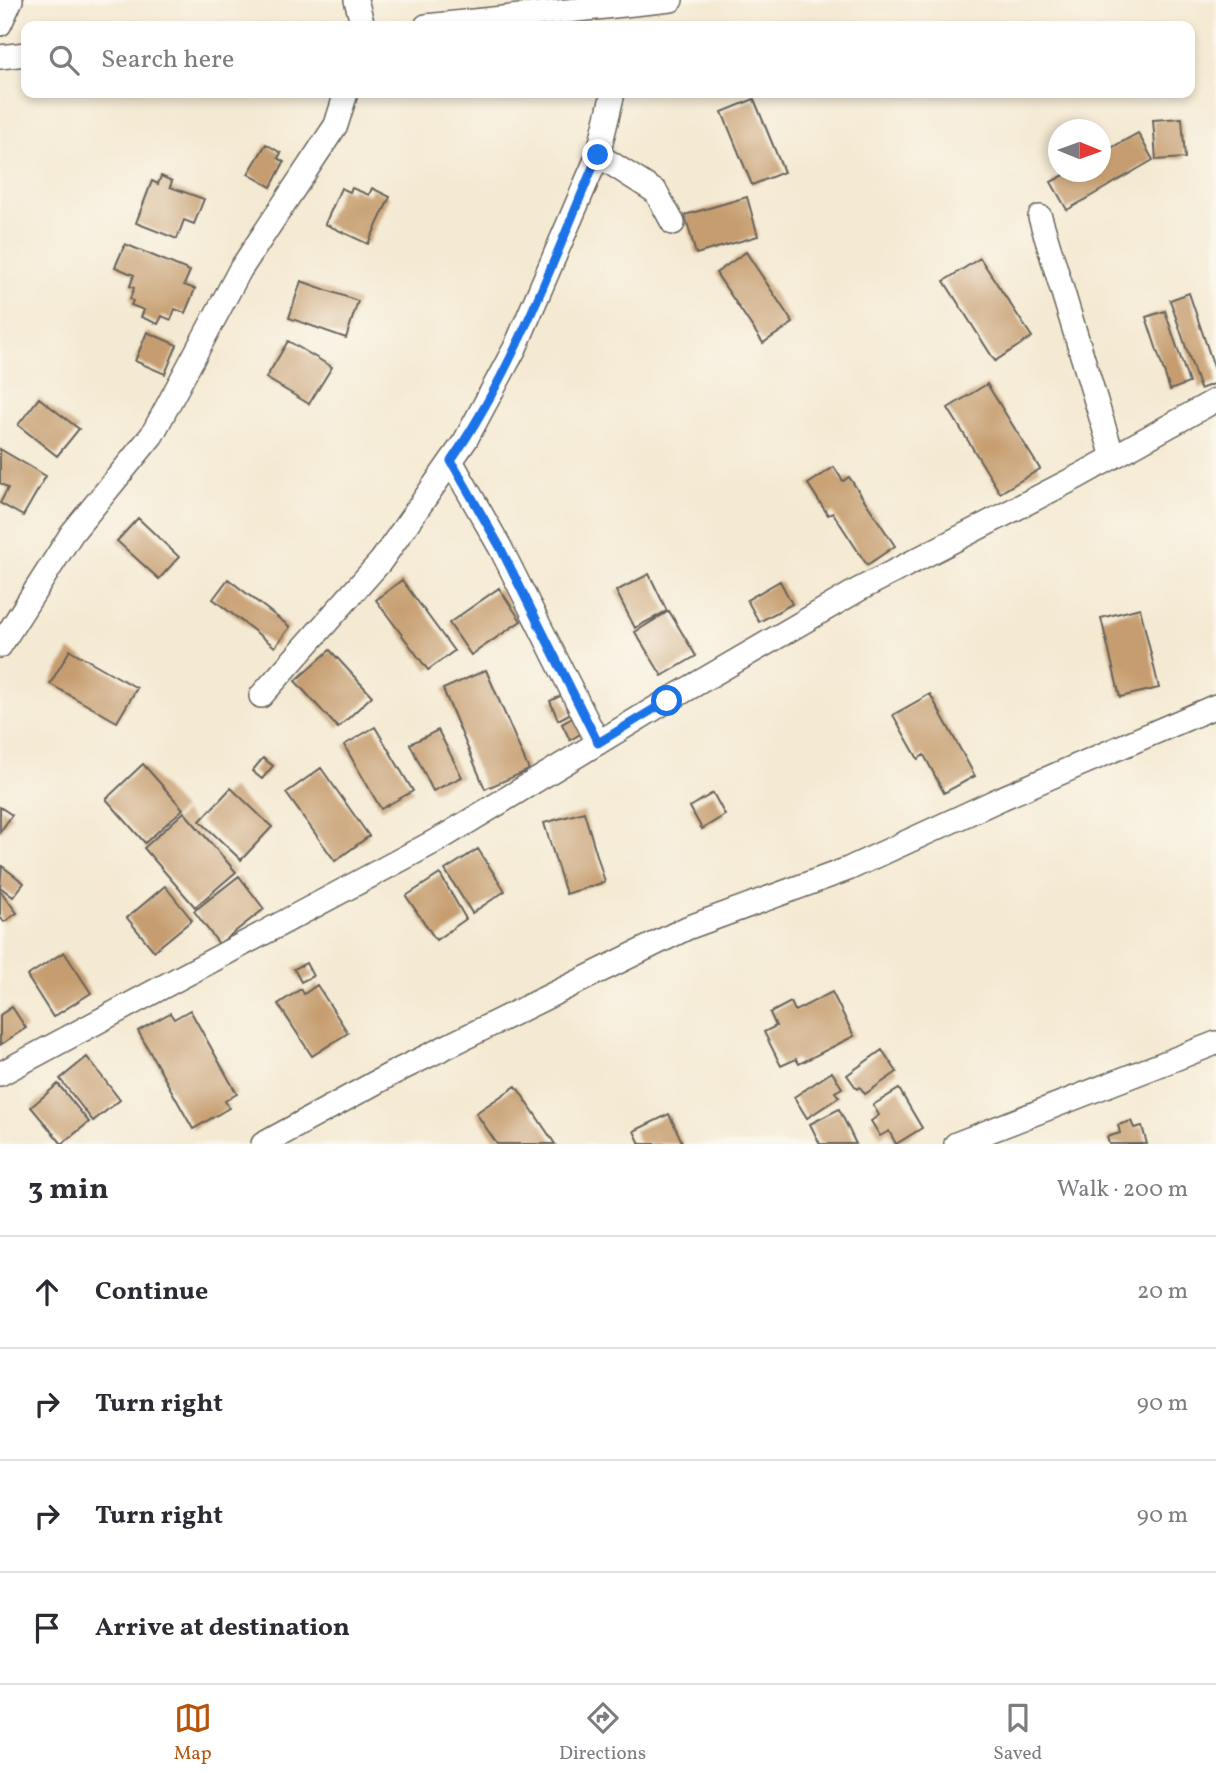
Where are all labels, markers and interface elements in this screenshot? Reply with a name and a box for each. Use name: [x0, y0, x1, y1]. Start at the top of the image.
search box: [21, 21, 1195, 98]
icon: search: [45, 41, 83, 79]
text: Search here: [101, 42, 234, 78]
north arrow: [1048, 119, 1111, 182]
route end: [582, 139, 613, 170]
route start: [651, 685, 682, 716]
text: 3 min: [28, 1169, 109, 1211]
text: Walk · 200 m: [1057, 1174, 1188, 1206]
icon: ahead: [28, 1273, 66, 1311]
text: Continue: [95, 1274, 208, 1310]
text: 20 m: [1137, 1276, 1188, 1308]
icon: right: [28, 1385, 66, 1423]
text: Turn right: [95, 1386, 223, 1422]
text: 90 m: [1137, 1388, 1188, 1420]
icon: right: [28, 1497, 66, 1535]
text: Turn right: [95, 1498, 223, 1534]
text: 90 m: [1137, 1500, 1188, 1532]
icon: arrive: [28, 1609, 66, 1647]
text: Arrive at destination: [95, 1610, 350, 1646]
tab: Map: [174, 1699, 212, 1767]
tab: Directions: [559, 1699, 646, 1767]
tab: Saved: [993, 1699, 1042, 1767]

